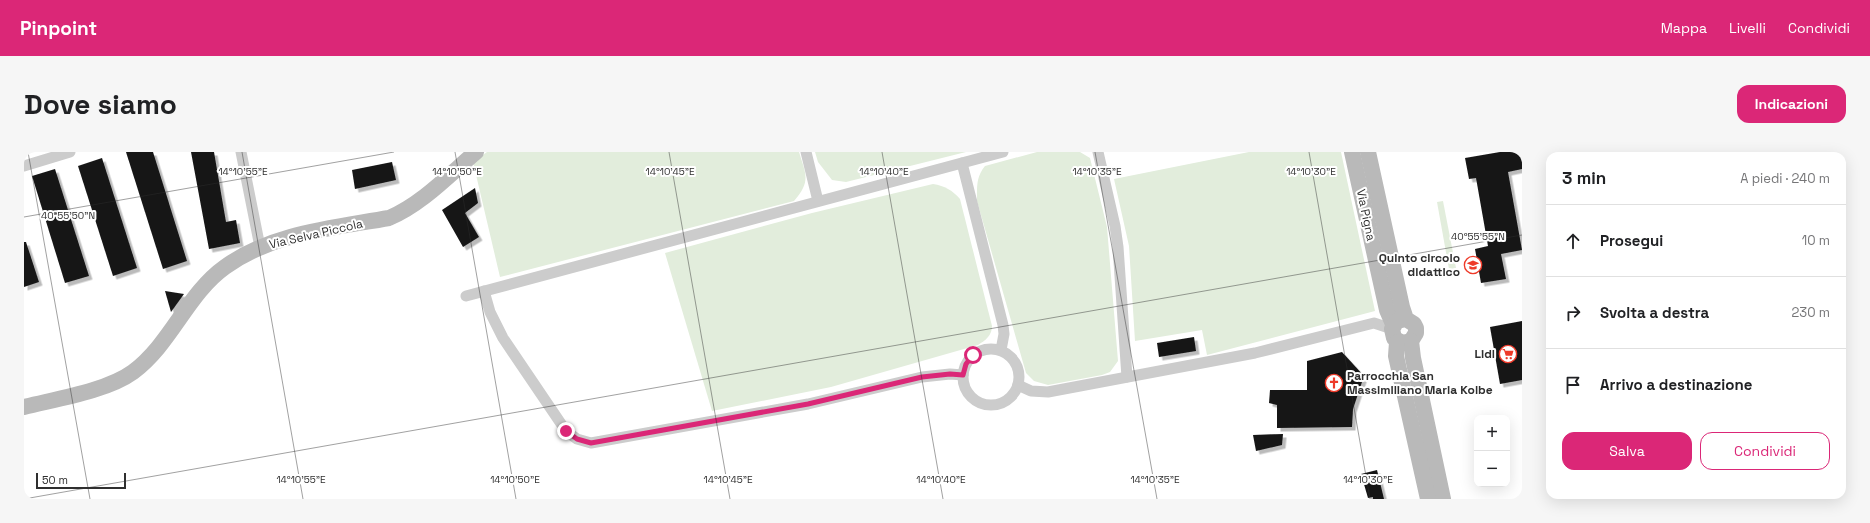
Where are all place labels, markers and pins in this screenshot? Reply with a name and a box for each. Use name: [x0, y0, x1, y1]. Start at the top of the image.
place label: Quinto circolo didattico: [1379, 250, 1460, 280]
school or university icon: Quinto circolo didattico: [1463, 255, 1483, 275]
supermarket icon: Lidl: [1498, 344, 1518, 364]
place label: Lidl: [1474, 346, 1495, 362]
place label: Parrocchia San Massimiliano Maria Kolbe: [1347, 368, 1493, 398]
church icon: Parrocchia San Massimiliano Maria Kolbe: [1324, 373, 1344, 393]

